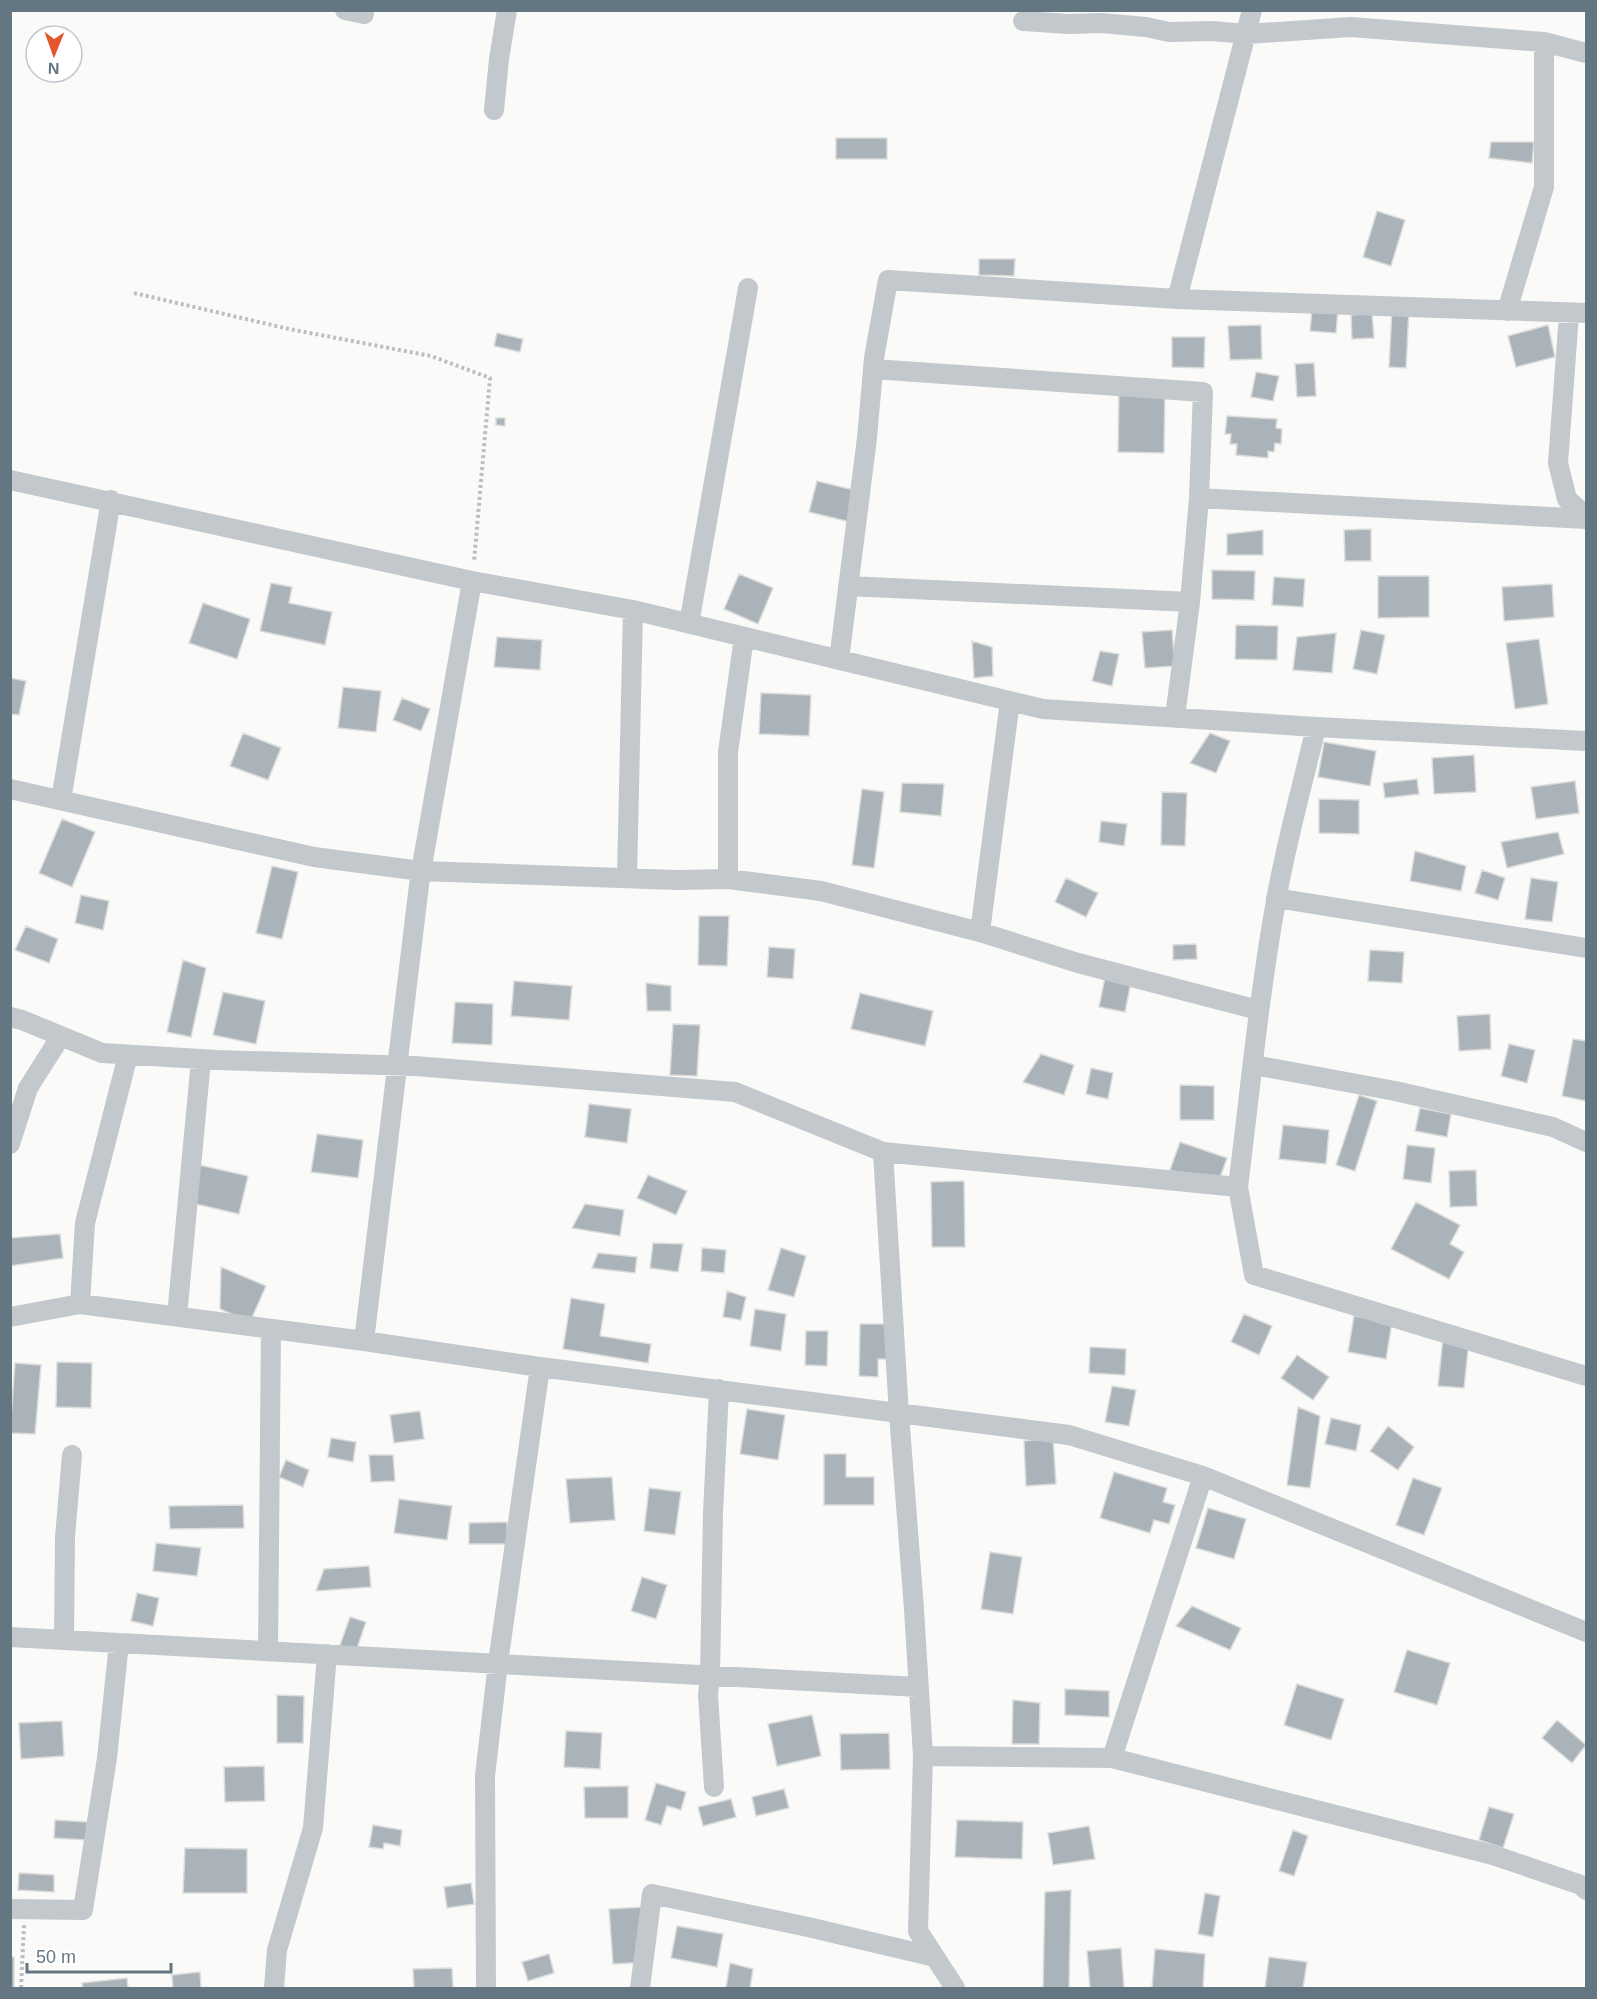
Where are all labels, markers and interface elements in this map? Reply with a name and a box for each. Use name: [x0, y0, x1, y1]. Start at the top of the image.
north arrow: [24, 24, 84, 84]
text: N: [48, 60, 60, 77]
scale bar: [27, 1936, 171, 1974]
text: 50 m: [36, 1947, 76, 1967]

